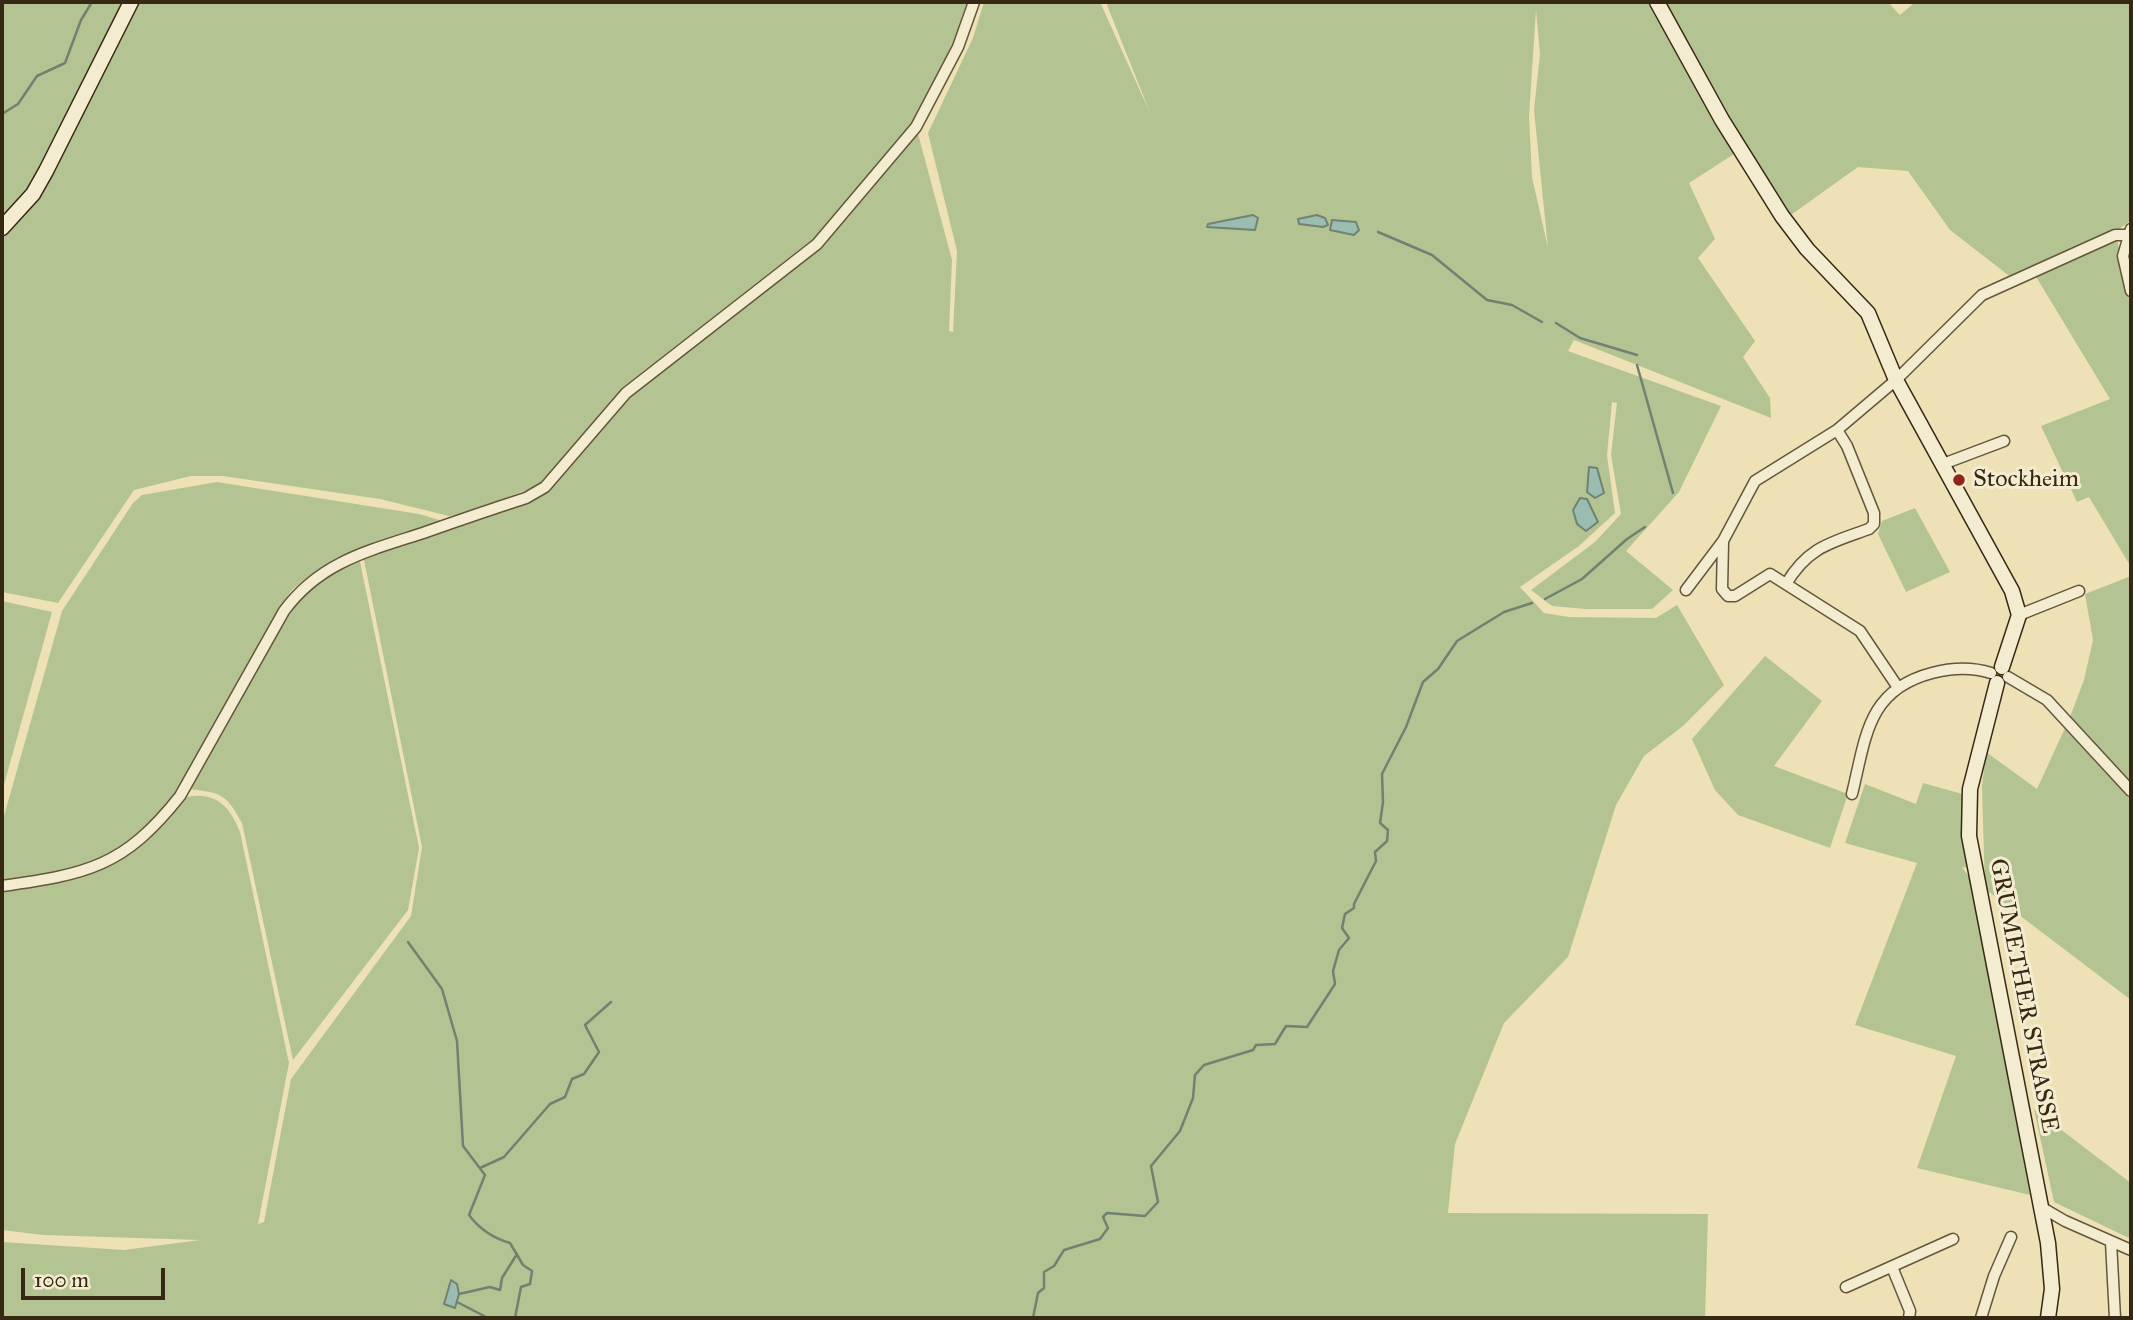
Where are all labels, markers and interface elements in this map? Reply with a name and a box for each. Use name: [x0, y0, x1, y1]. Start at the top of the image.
place label: Stockheim: [1973, 466, 2079, 494]
marker: Stockheim: [1951, 472, 1967, 488]
street label: GRUMETHER STRASSE: [1982, 856, 2064, 1136]
scale bar: [24, 1254, 168, 1298]
text: 100 m: [34, 1267, 89, 1293]

